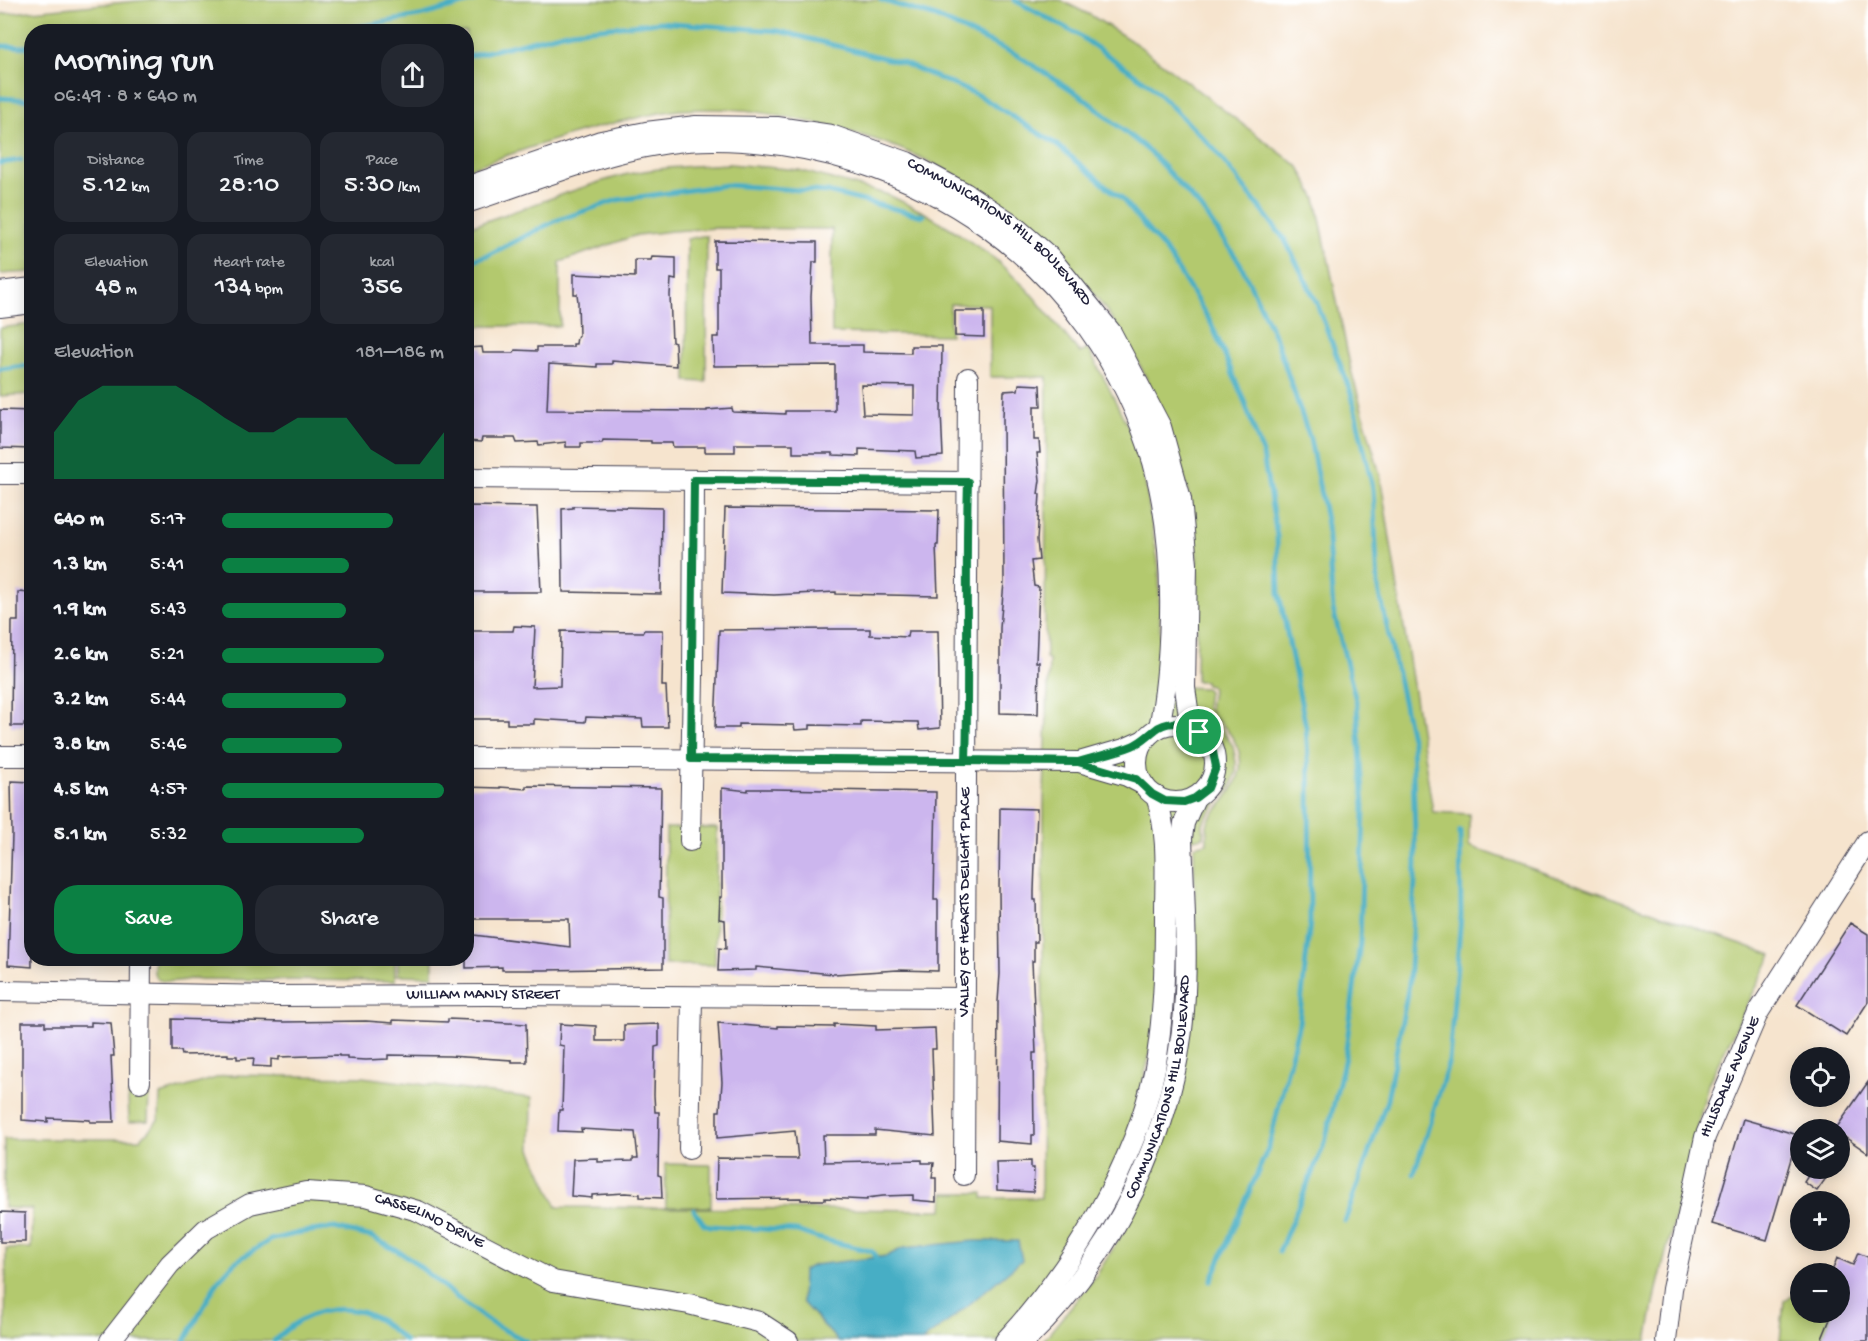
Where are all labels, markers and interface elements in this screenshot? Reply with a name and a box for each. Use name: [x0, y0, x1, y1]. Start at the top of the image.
text: Morning run: [54, 44, 214, 82]
button: share: [381, 44, 444, 107]
text: 06:49 · 8 × 640 m: [54, 86, 197, 109]
text: Distance: [88, 152, 144, 171]
text: Time: [234, 152, 264, 171]
text: Pace: [366, 152, 398, 171]
street label: COMMUNICATIONS HILL BOULEVARD: [903, 154, 1096, 310]
text: 5.12: [82, 171, 127, 202]
text: 28:10: [219, 171, 279, 202]
text: 5:30: [344, 171, 394, 202]
text: km: [127, 179, 150, 198]
text: /km: [394, 179, 420, 198]
text: Elevation: [84, 254, 148, 273]
text: Heart rate: [213, 254, 285, 273]
text: kcal: [370, 254, 394, 273]
text: 48: [95, 273, 122, 304]
text: 134: [215, 273, 251, 304]
text: 356: [362, 273, 402, 304]
text: m: [122, 281, 137, 300]
text: bpm: [251, 281, 283, 300]
text: Elevation: [54, 342, 134, 365]
text: 181–186 m: [357, 342, 444, 365]
text: 640 m: [54, 509, 104, 532]
text: 5:17: [150, 509, 185, 532]
text: 1.3 km: [54, 554, 107, 577]
text: 5:41: [150, 554, 184, 577]
text: 1.9 km: [54, 599, 106, 622]
text: 5:43: [150, 599, 187, 622]
text: 2.6 km: [54, 644, 108, 667]
text: 5:21: [150, 644, 185, 667]
text: 3.2 km: [54, 689, 108, 712]
text: 5:44: [150, 689, 186, 712]
pin: [1173, 706, 1224, 757]
icon: arrive: [1182, 715, 1215, 748]
text: 3.8 km: [54, 734, 109, 757]
text: 5:46: [150, 734, 186, 757]
text: 4.5 km: [54, 779, 108, 802]
text: 4:57: [150, 779, 187, 802]
street label: VALLEY OF HEARTS DELIGHT PLACE: [955, 786, 975, 1018]
text: 5.1 km: [54, 824, 107, 847]
text: 5:32: [150, 824, 187, 847]
button: Save: [54, 885, 243, 954]
button: Share: [255, 885, 444, 954]
street label: COMMUNICATIONS HILL BOULEVARD: [1121, 974, 1195, 1203]
street label: WILLIAM MANLY STREET: [406, 985, 561, 1005]
street label: HILLSDALE AVENUE: [1696, 1013, 1765, 1140]
map controls: [1790, 1047, 1850, 1323]
button: locate: [1790, 1047, 1850, 1107]
button: layers: [1790, 1119, 1850, 1179]
street label: CASSELINO DRIVE: [372, 1189, 488, 1254]
button: +: [1790, 1191, 1850, 1251]
button: −: [1790, 1263, 1850, 1323]

